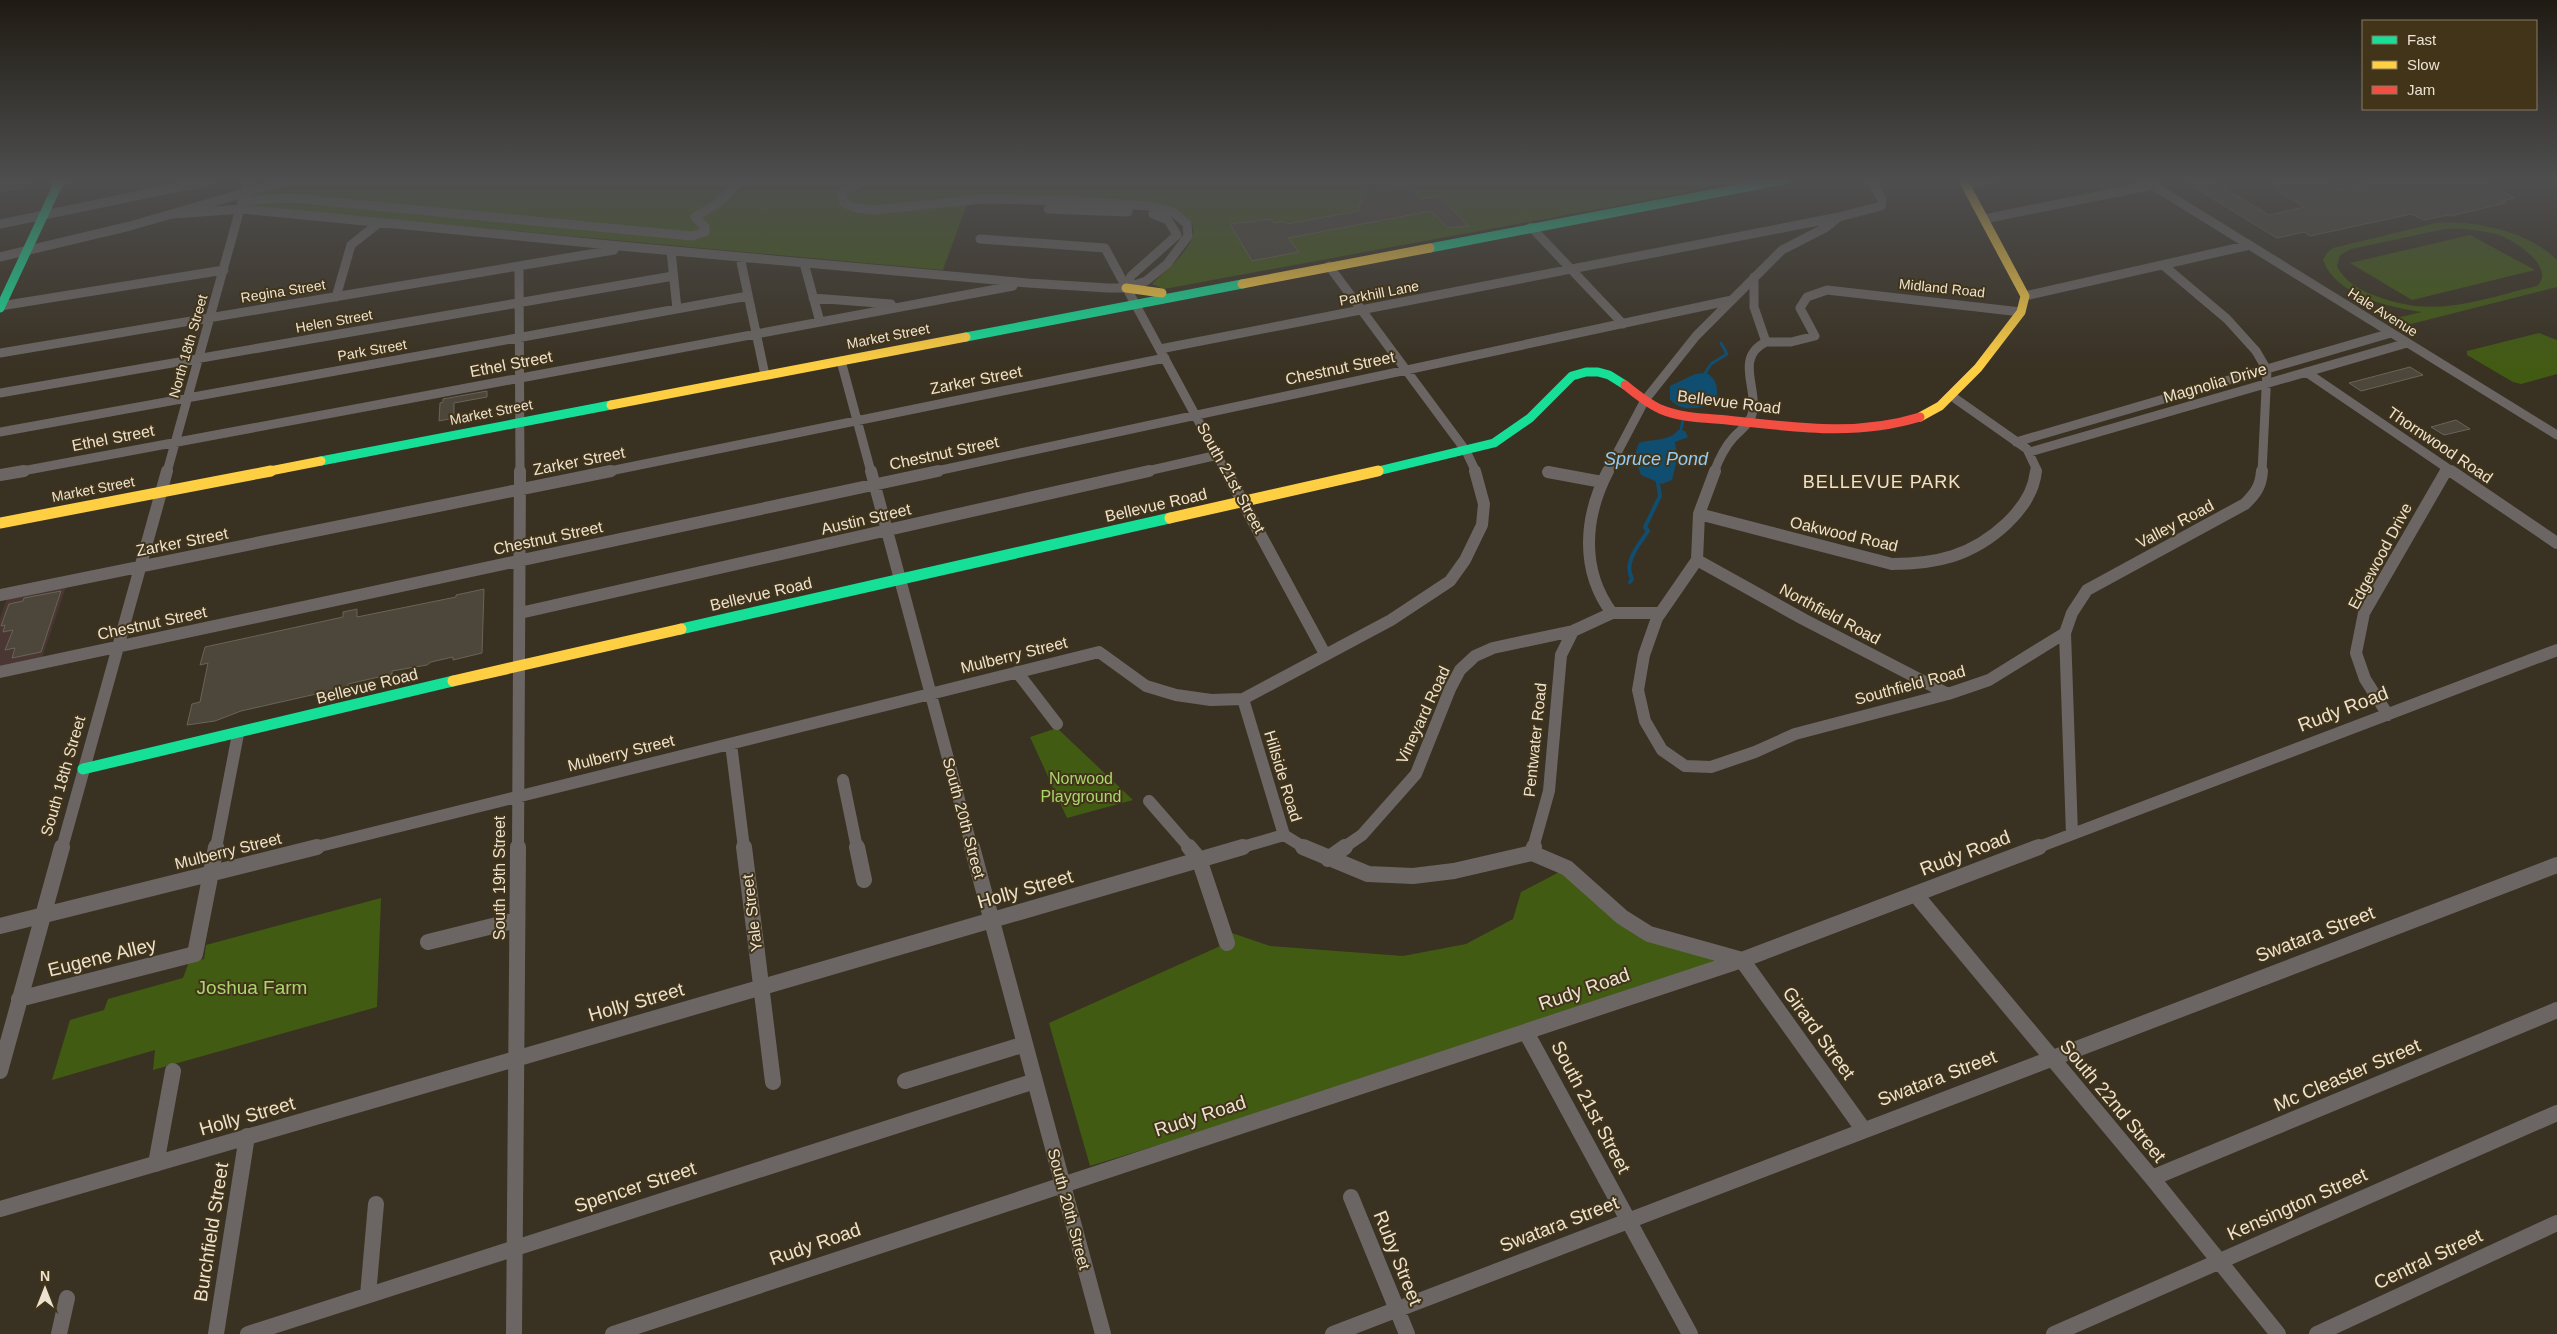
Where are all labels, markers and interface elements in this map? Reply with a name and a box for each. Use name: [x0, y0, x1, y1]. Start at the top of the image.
legend: [2362, 20, 2537, 110]
text: Fast: [2407, 31, 2437, 48]
text: Slow: [2407, 56, 2440, 73]
text: Jam: [2407, 81, 2435, 98]
street label: Regina Street: [239, 276, 327, 306]
street label: Midland Road: [1898, 276, 1986, 300]
street label: Parkhill Lane: [1338, 277, 1420, 309]
street label: Hale Avenue: [2345, 284, 2421, 340]
street label: North 18th Street: [166, 292, 210, 399]
street label: Helen Street: [294, 306, 374, 336]
street label: Market Street: [845, 320, 931, 352]
street label: Park Street: [336, 336, 408, 364]
street label: Ethel Street: [468, 348, 554, 380]
street label: Chestnut Street: [1284, 348, 1397, 388]
street label: Magnolia Drive: [2161, 360, 2269, 406]
street label: Zarker Street: [929, 363, 1024, 397]
street label: Bellevue Road: [1676, 387, 1782, 417]
street label: Market Street: [448, 396, 534, 428]
street label: Thornwood Road: [2384, 404, 2496, 486]
street label: South 21st Street: [1194, 420, 1269, 537]
street label: Ethel Street: [70, 422, 156, 454]
street label: Chestnut Street: [888, 433, 1001, 473]
street label: Zarker Street: [532, 444, 627, 478]
water label: Spruce Pond: [1604, 449, 1709, 469]
district label: BELLEVUE PARK: [1803, 472, 1961, 492]
street label: Market Street: [50, 473, 136, 505]
street label: Bellevue Road: [1103, 485, 1209, 525]
street label: Valley Road: [2133, 497, 2217, 551]
street label: Austin Street: [819, 500, 913, 538]
street label: Edgewood Drive: [2345, 500, 2415, 612]
street label: Oakwood Road: [1788, 513, 1900, 555]
street label: Chestnut Street: [492, 518, 605, 558]
street label: Zarker Street: [135, 525, 230, 559]
street label: Bellevue Road: [708, 574, 814, 614]
street label: Northfield Road: [1777, 580, 1883, 648]
street label: Chestnut Street: [96, 603, 209, 643]
street label: Mulberry Street: [959, 633, 1070, 676]
street label: Southfield Road: [1853, 662, 1967, 708]
street label: Vineyard Road: [1393, 664, 1453, 766]
street label: Bellevue Road: [314, 665, 420, 707]
street label: Pentwater Road: [1521, 682, 1549, 798]
street label: Rudy Road: [2295, 682, 2391, 736]
street label: South 18th Street: [38, 713, 88, 838]
street label: Hillside Road: [1261, 728, 1305, 824]
street label: Mulberry Street: [566, 731, 677, 774]
street label: South 20th Street: [940, 756, 988, 881]
park label: Norwood Playground: [1041, 770, 1121, 805]
street label: South 19th Street: [491, 815, 508, 940]
street label: Rudy Road: [1917, 826, 2013, 880]
street label: Mulberry Street: [173, 829, 284, 872]
street label: Holly Street: [975, 865, 1076, 913]
street label: Yale Street: [739, 873, 765, 953]
street label: Swatara Street: [2253, 901, 2378, 966]
street label: Eugene Alley: [46, 933, 159, 981]
street label: Rudy Road: [1536, 964, 1632, 1014]
park label: Joshua Farm: [197, 977, 307, 998]
street label: Holly Street: [586, 978, 687, 1026]
street label: Girard Street: [1779, 983, 1860, 1084]
street label: Mc Cleaster Street: [2270, 1034, 2424, 1115]
street label: South 22nd Street: [2056, 1036, 2171, 1167]
street label: South 21st Street: [1547, 1037, 1635, 1177]
street label: Swatara Street: [1875, 1045, 2000, 1110]
street label: Rudy Road: [1152, 1091, 1248, 1141]
street label: Holly Street: [197, 1092, 298, 1140]
street label: South 20th Street: [1045, 1147, 1093, 1272]
street label: Spencer Street: [571, 1157, 699, 1217]
street label: Burchfield Street: [190, 1160, 232, 1303]
street label: Kensington Street: [2224, 1163, 2371, 1244]
street label: Swatara Street: [1497, 1191, 1622, 1256]
street label: Ruby Street: [1369, 1208, 1427, 1309]
street label: Rudy Road: [767, 1219, 863, 1269]
street label: Central Street: [2370, 1224, 2486, 1293]
north arrow: [20, 1264, 70, 1314]
text: N: [40, 1268, 50, 1284]

